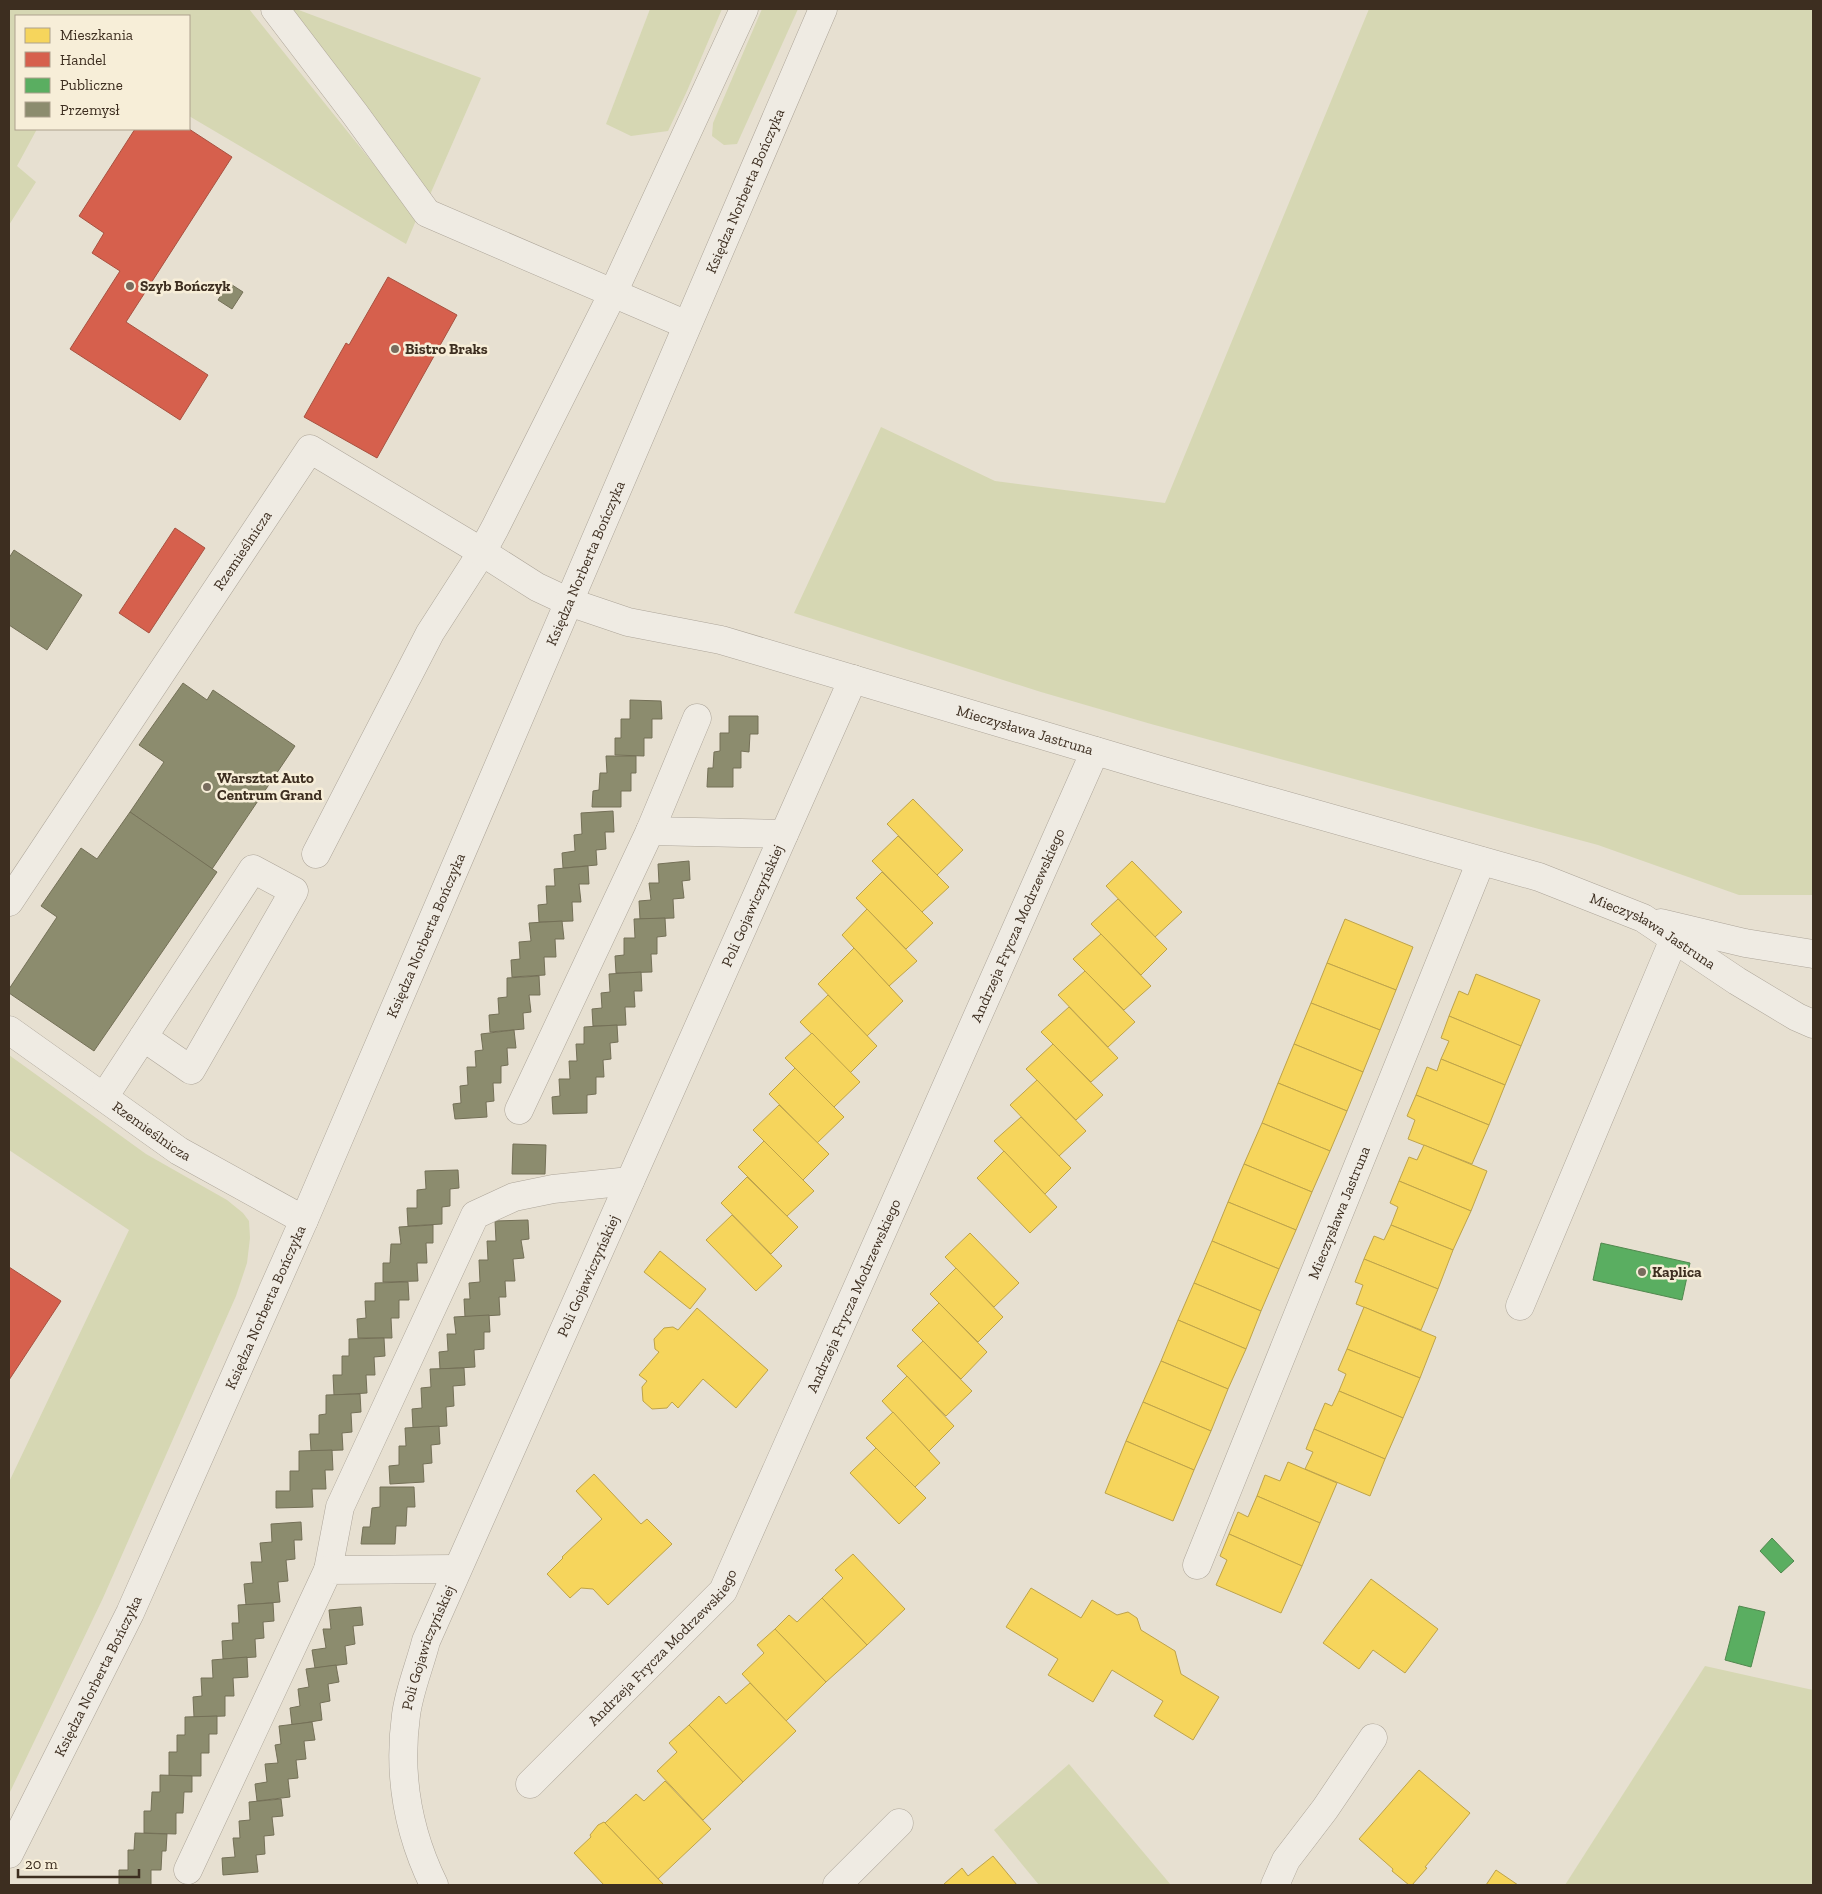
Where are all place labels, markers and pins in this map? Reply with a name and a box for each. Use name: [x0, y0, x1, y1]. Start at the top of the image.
place label: Szyb Bończyk: [140, 277, 231, 295]
marker: Szyb Bończyk: [124, 280, 136, 292]
place label: Bistro Braks: [405, 340, 488, 358]
marker: Bistro Braks: [389, 343, 401, 355]
place label: Warsztat Auto Centrum Grand: [217, 769, 322, 804]
marker: Warsztat Auto Centrum Grand: [201, 781, 213, 793]
place label: Kaplica: [1652, 1263, 1702, 1281]
marker: Kaplica: [1636, 1266, 1648, 1278]

